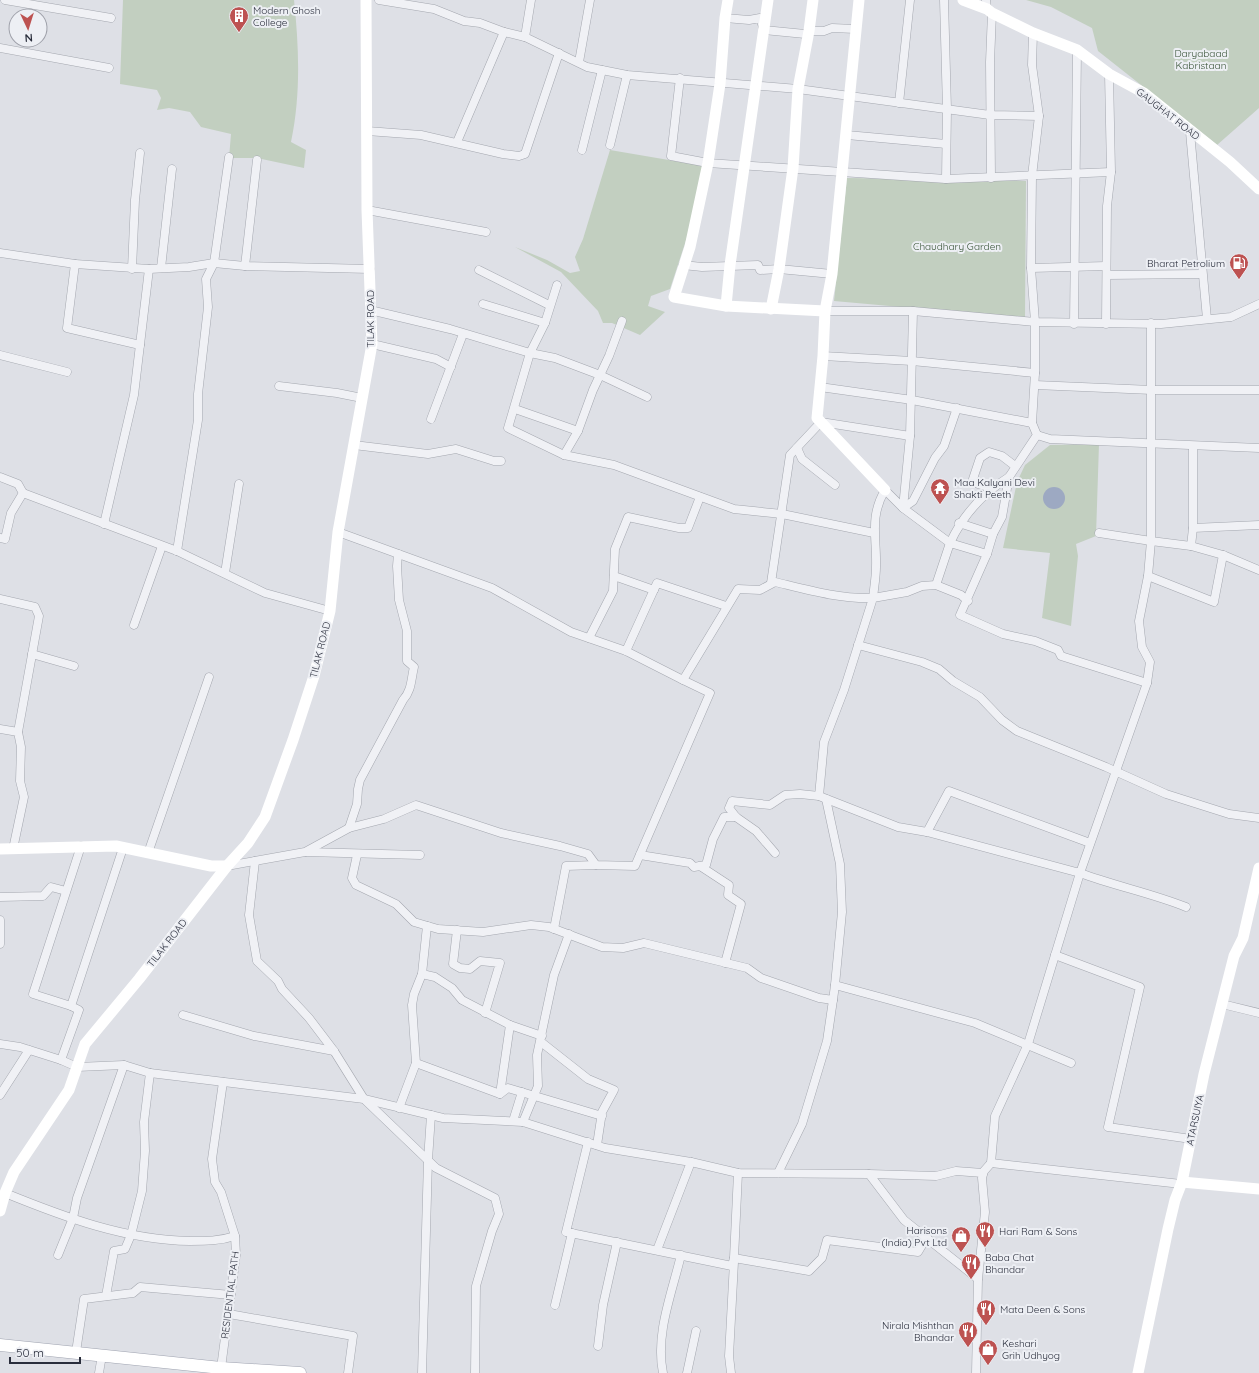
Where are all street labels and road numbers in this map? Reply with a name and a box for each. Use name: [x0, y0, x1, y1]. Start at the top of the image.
street label: GAUGHAT ROAD: [1134, 85, 1202, 143]
street label: TILAK ROAD: [364, 290, 377, 348]
street label: TILAK ROAD: [307, 620, 333, 680]
street label: TILAK ROAD: [144, 916, 190, 970]
street label: ATARSUIYA: [1183, 1093, 1207, 1147]
street label: RESIDENTIAL PATH: [218, 1250, 242, 1340]

